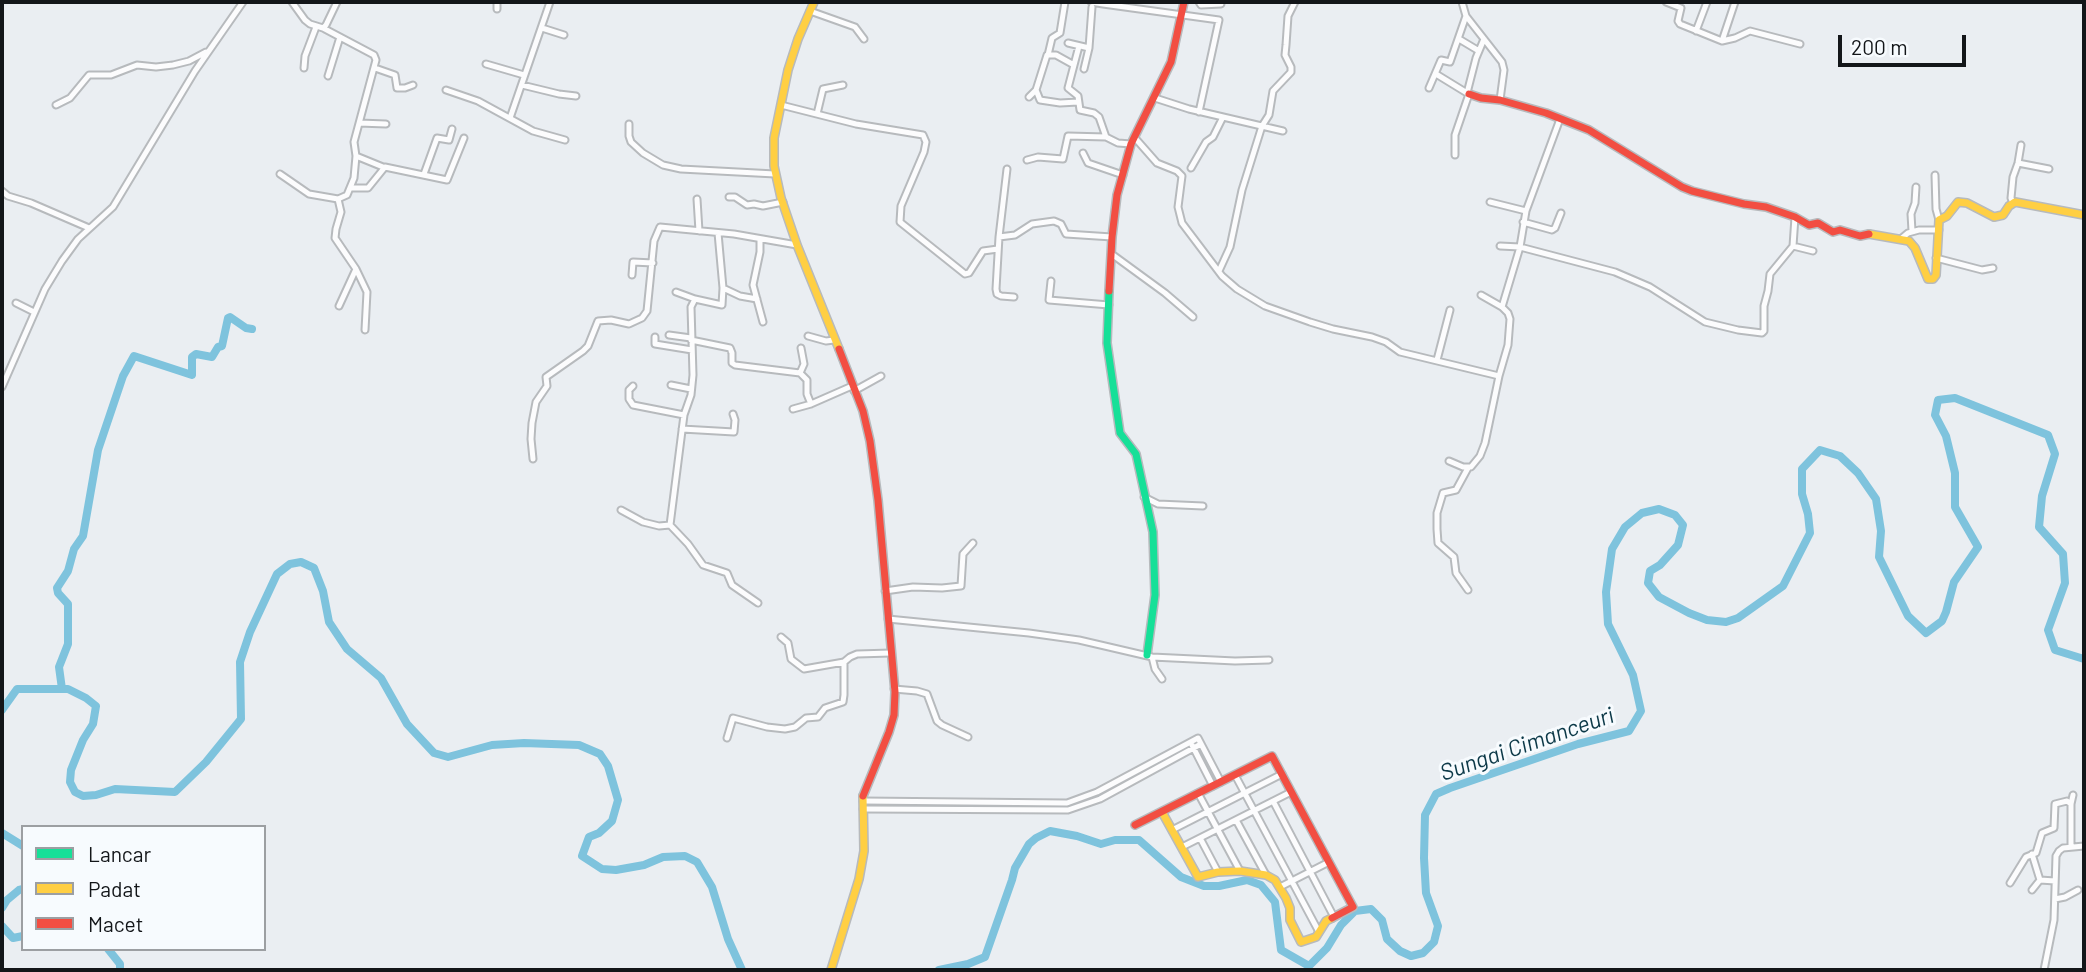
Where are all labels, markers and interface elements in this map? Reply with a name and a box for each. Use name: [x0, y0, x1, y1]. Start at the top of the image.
scale bar: [1841, 21, 1969, 65]
text: 200 m: [1851, 34, 1908, 59]
water label: Sungai Cimanceuri: [1436, 701, 1618, 787]
legend: [21, 825, 266, 951]
text: Lancar: [88, 841, 151, 866]
text: Padat: [88, 876, 141, 901]
text: Macet: [88, 911, 143, 936]

